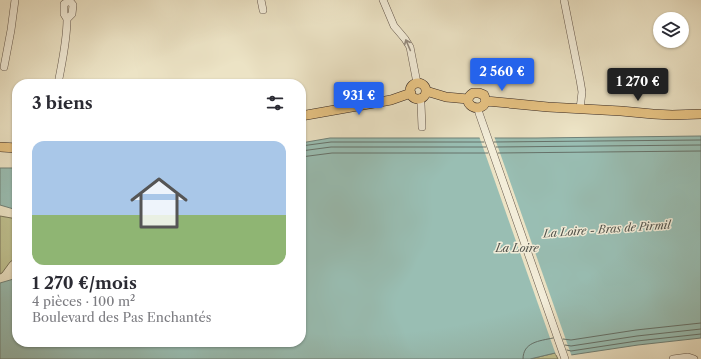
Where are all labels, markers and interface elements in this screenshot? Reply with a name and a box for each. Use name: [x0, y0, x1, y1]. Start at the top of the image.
map controls: [653, 12, 689, 48]
button: layers: [653, 12, 689, 48]
one-way arrow: [404, 40, 412, 52]
pin: 2 560 €: [465, 58, 539, 92]
text: 2 560 €: [479, 63, 525, 79]
pin: 1 270 €: [601, 68, 675, 102]
text: 1 270 €: [616, 73, 660, 89]
pin: 931 €: [331, 82, 387, 116]
text: 931 €: [343, 87, 375, 103]
icon: filters: [264, 92, 286, 114]
text: 3 biens: [32, 93, 93, 113]
icon: home: [123, 167, 195, 239]
water label: La Loire - Bras de Pirmil: [542, 217, 673, 241]
water label: La Loire: [494, 241, 539, 255]
text: 1 270 €/mois: [32, 273, 137, 293]
text: 4 pièces · 100 m²: [32, 293, 135, 309]
text: Boulevard des Pas Enchantés: [32, 309, 211, 325]

